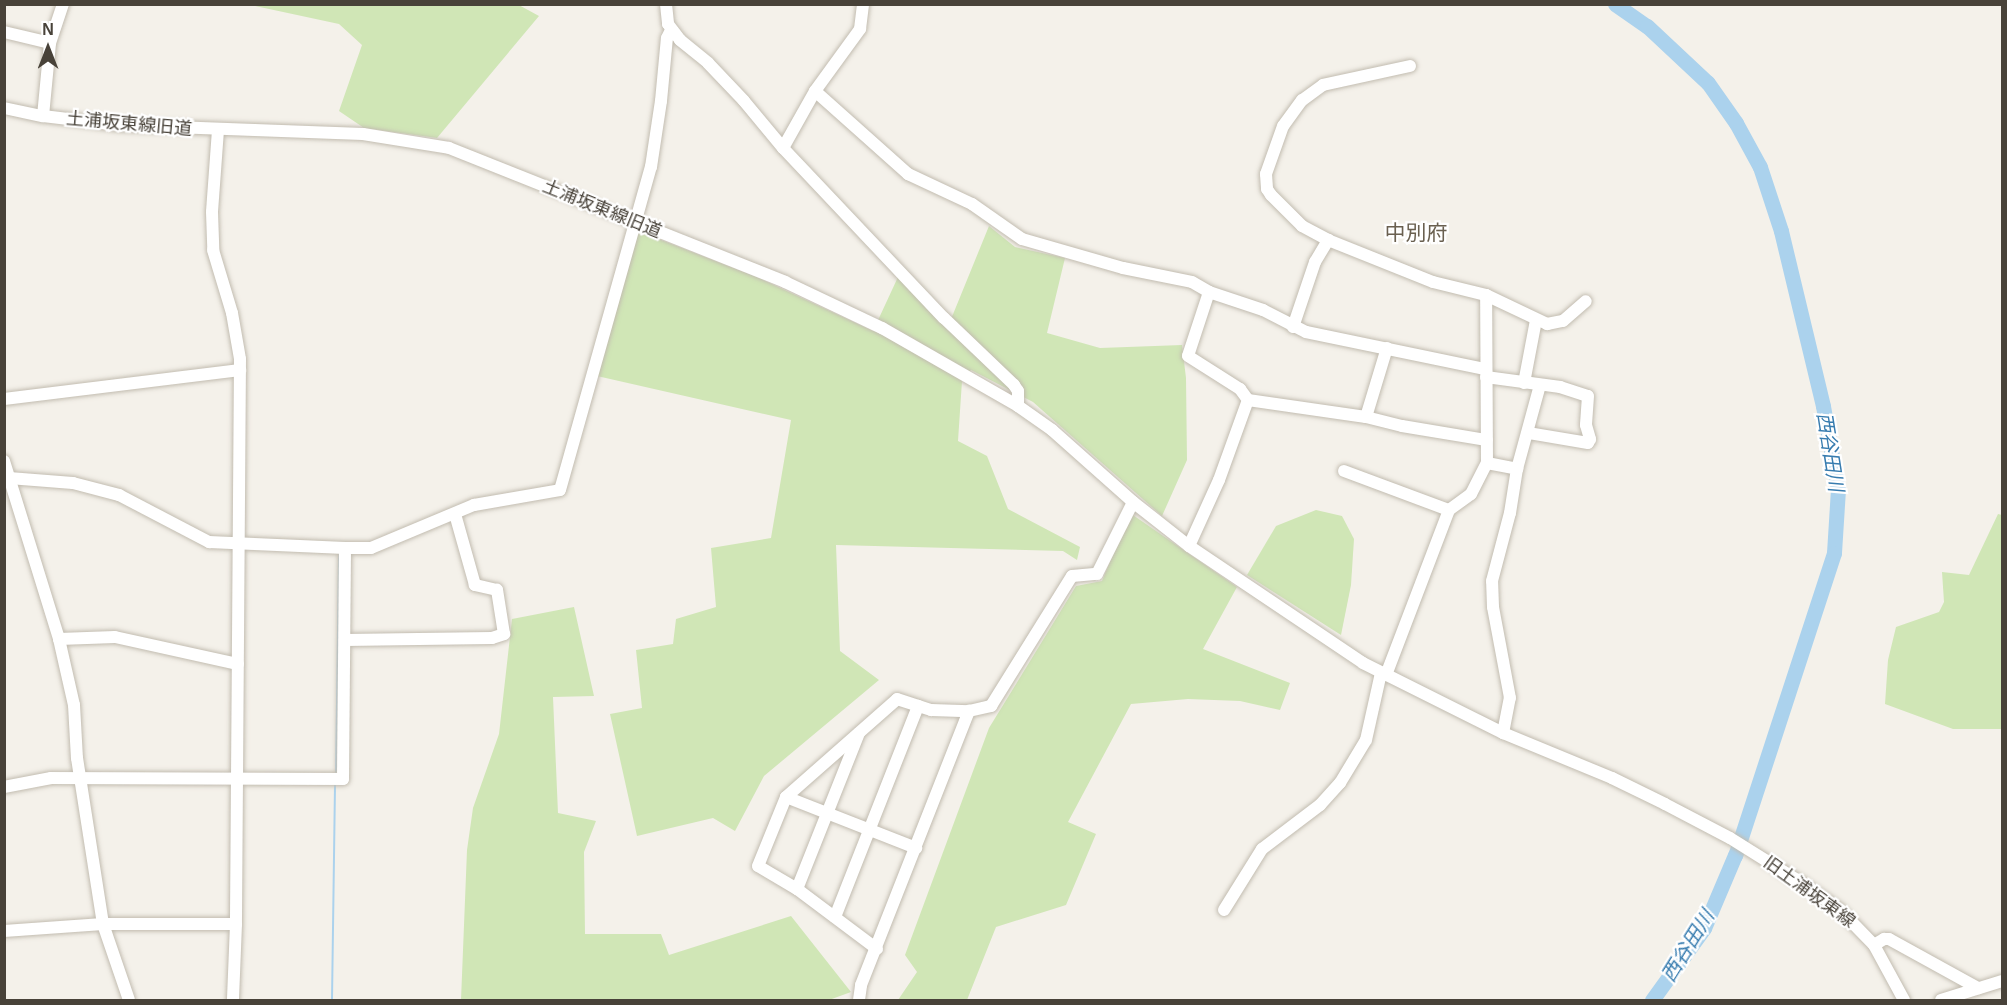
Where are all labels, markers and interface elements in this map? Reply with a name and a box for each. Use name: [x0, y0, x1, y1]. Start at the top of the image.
north arrow: [18, 18, 78, 78]
text: N: [42, 21, 54, 38]
street label: 土浦坂東線旧道: [65, 108, 193, 140]
street label: 土浦坂東線旧道: [540, 175, 664, 243]
district label: 中別府: [1385, 220, 1447, 246]
water label: 西谷田川: [1812, 411, 1848, 493]
street label: 旧土浦坂東線: [1759, 852, 1859, 932]
water label: 西谷田川: [1657, 906, 1719, 986]

